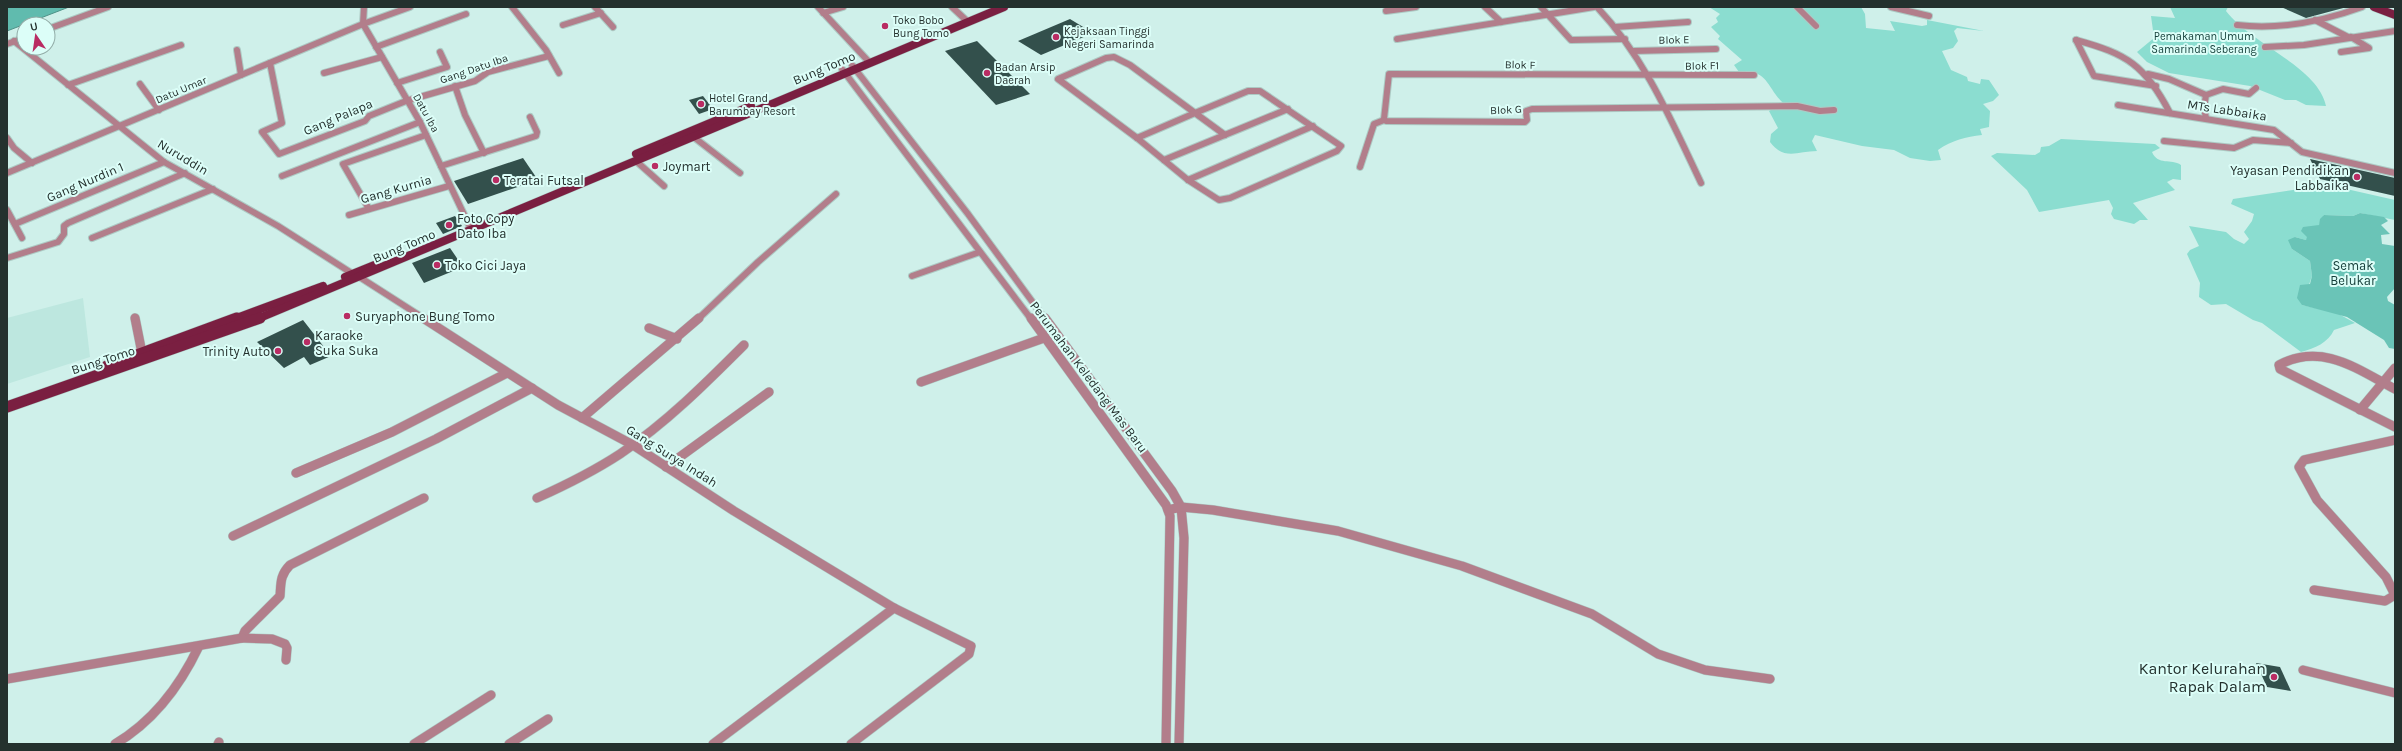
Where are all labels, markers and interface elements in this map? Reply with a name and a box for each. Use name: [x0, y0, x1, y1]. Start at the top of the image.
place label: Toko Bobo Bung Tomo: [893, 14, 949, 40]
north arrow: [16, 16, 56, 56]
text: U: [29, 20, 39, 34]
marker: Toko Bobo Bung Tomo: [880, 21, 890, 31]
place label: Kejaksaan Tinggi Negeri Samarinda: [1064, 25, 1154, 51]
park label: Pemakaman Umum Samarinda Seberang: [2151, 30, 2258, 56]
marker: Kejaksaan Tinggi Negeri Samarinda: [1051, 32, 1061, 42]
street label: Blok E: [1658, 33, 1690, 47]
street label: Bung Tomo: [791, 48, 857, 88]
street label: Gang Datu Iba: [438, 51, 510, 87]
street label: Blok F: [1505, 58, 1536, 72]
street label: Blok F1: [1685, 59, 1719, 73]
place label: Badan Arsip Daerah: [995, 61, 1056, 87]
marker: Badan Arsip Daerah: [982, 68, 992, 78]
street label: Datu Umar: [153, 73, 209, 107]
street label: Datu Iba: [410, 91, 442, 135]
place label: Hotel Grand Barumbay Resort: [709, 92, 795, 118]
street label: Gang Palapa: [301, 96, 375, 138]
street label: MTs Labbaika: [2186, 96, 2268, 124]
marker: Hotel Grand Barumbay Resort: [696, 99, 706, 109]
street label: Blok G: [1490, 103, 1522, 117]
street label: Nuruddin: [155, 136, 211, 178]
street label: Gang Nurdin 1: [44, 159, 126, 205]
place label: Joymart: [663, 159, 710, 174]
marker: Joymart: [650, 161, 660, 171]
place label: Yayasan Pendidikan Labbaika: [2230, 163, 2349, 193]
street label: Gang Kurnia: [359, 172, 433, 206]
marker: Yayasan Pendidikan Labbaika: [2352, 172, 2362, 182]
place label: Teratai Futsal: [504, 173, 584, 188]
marker: Teratai Futsal: [491, 175, 501, 185]
place label: Foto Copy Dato Iba: [457, 211, 514, 241]
marker: Foto Copy Dato Iba: [444, 220, 454, 230]
street label: Bung Tomo: [371, 226, 437, 266]
place label: Toko Cici Jaya: [445, 258, 526, 273]
park label: Semak Belukar: [2330, 258, 2376, 288]
marker: Toko Cici Jaya: [432, 260, 442, 270]
street label: Perumahan Keledang Mas Baru: [1027, 298, 1151, 456]
place label: Suryaphone Bung Tomo: [355, 309, 495, 324]
marker: Suryaphone Bung Tomo: [342, 311, 352, 321]
place label: Karaoke Suka Suka: [315, 328, 379, 358]
marker: Karaoke Suka Suka: [302, 337, 312, 347]
street label: Bung Tomo: [69, 343, 137, 377]
place label: Trinity Auto: [203, 344, 270, 359]
marker: Trinity Auto: [273, 346, 283, 356]
street label: Gang Surya Indah: [624, 422, 720, 490]
place label: Kantor Kelurahan Rapak Dalam: [2139, 659, 2266, 696]
marker: Kantor Kelurahan Rapak Dalam: [2269, 672, 2279, 682]

